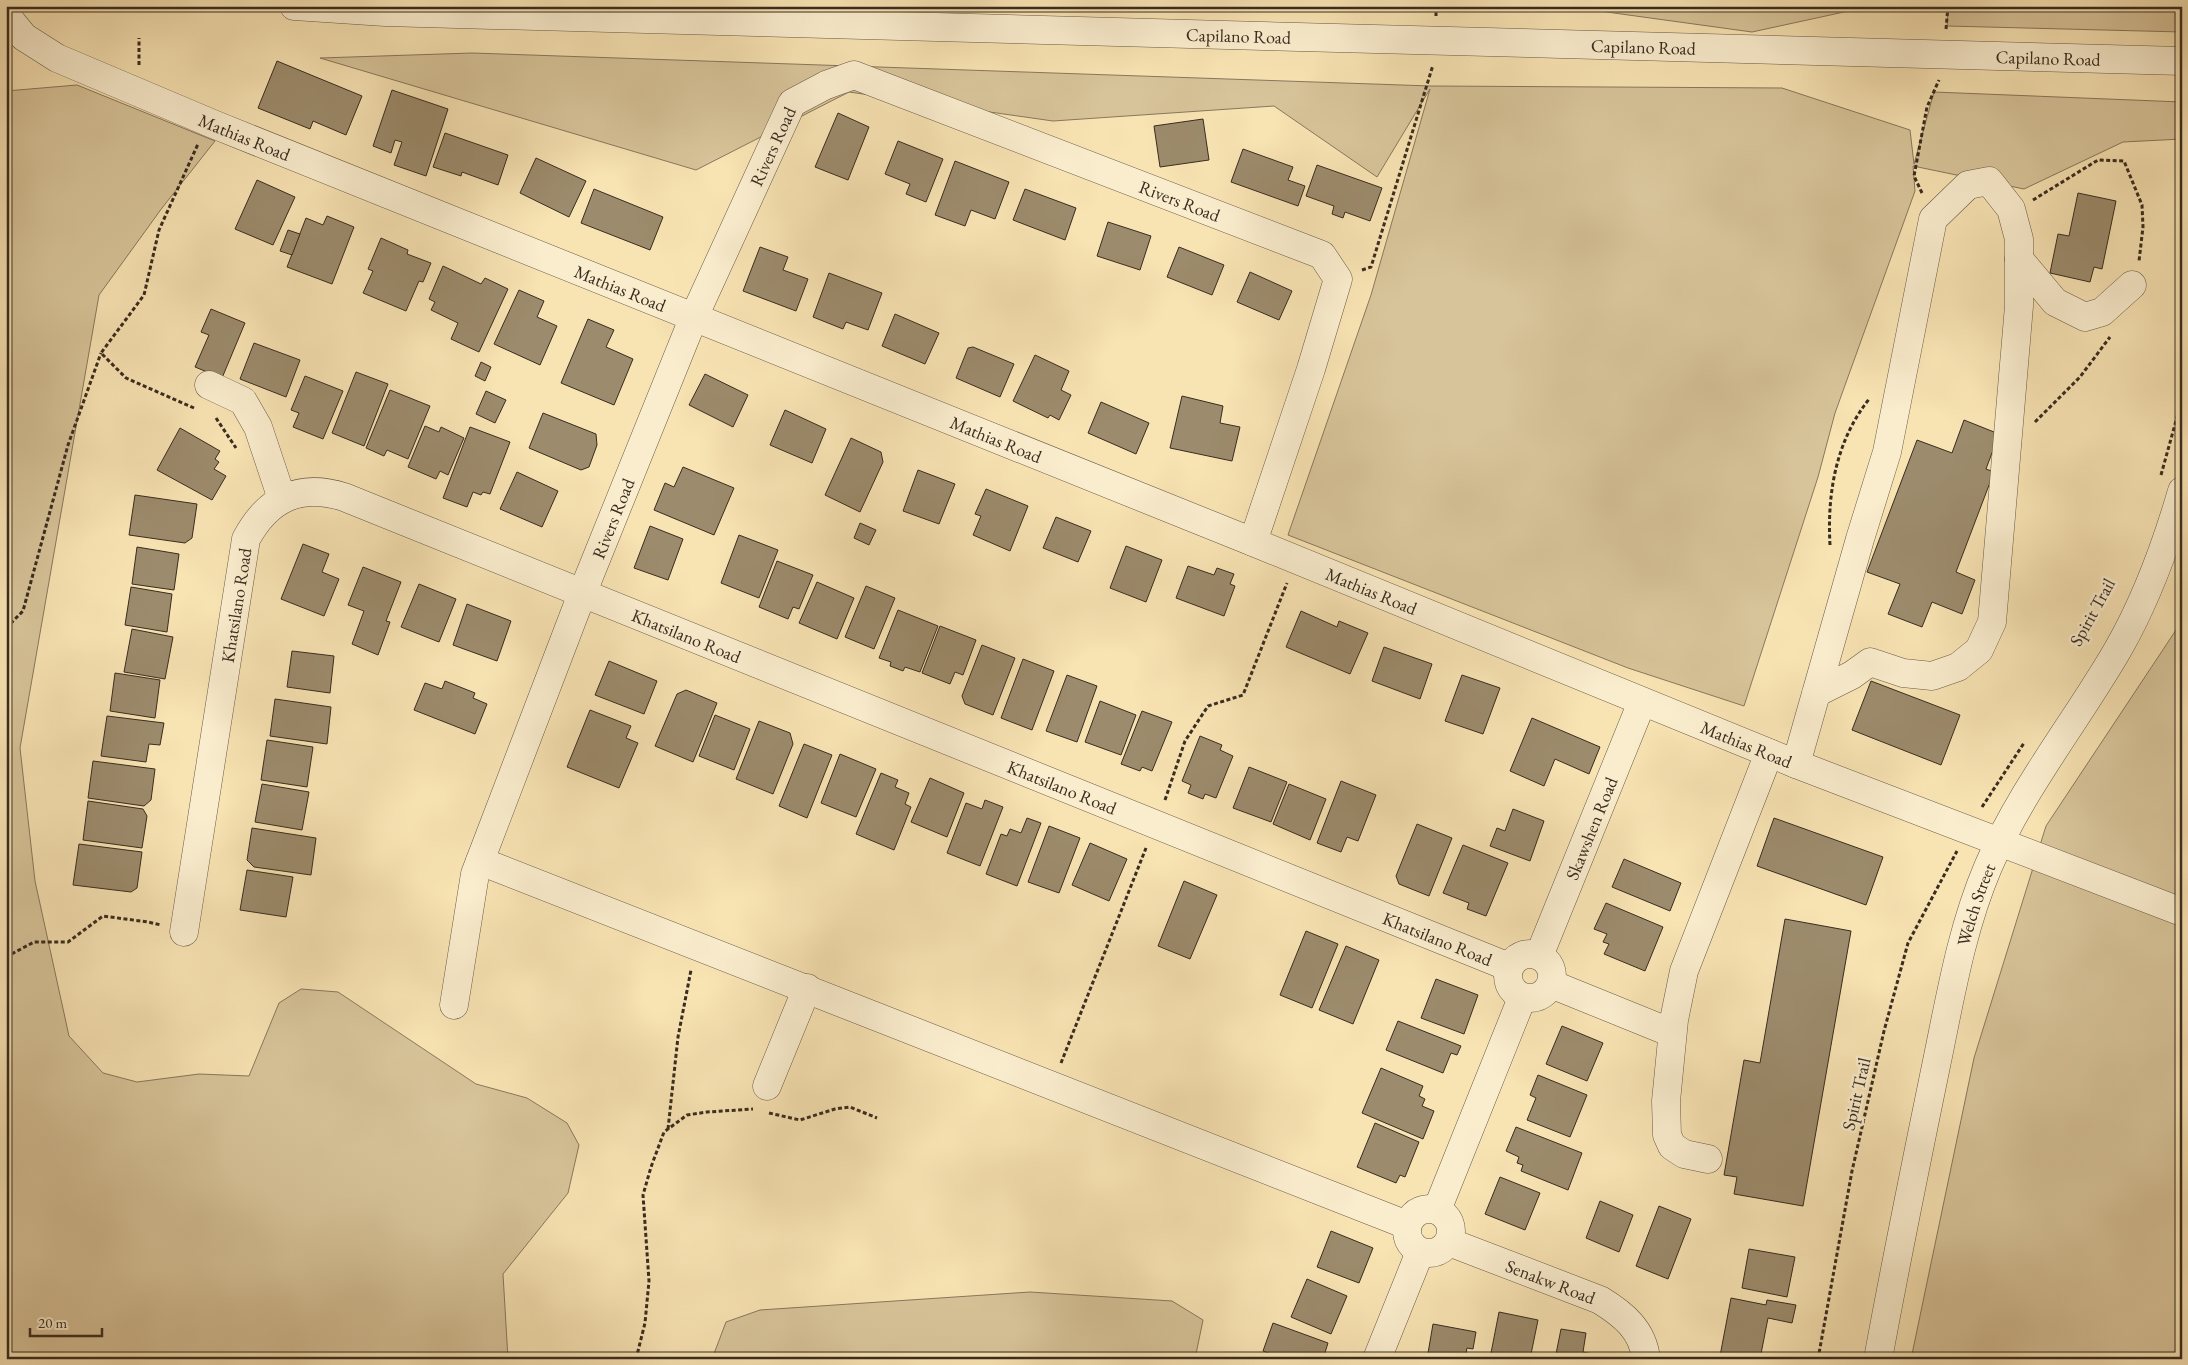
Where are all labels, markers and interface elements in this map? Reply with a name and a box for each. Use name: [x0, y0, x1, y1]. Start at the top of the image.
street label: Capilano Road: [1186, 22, 1292, 48]
street label: Capilano Road: [1591, 33, 1697, 59]
street label: Capilano Road: [1995, 44, 2102, 70]
street label: Rivers Road: [744, 102, 801, 190]
street label: Mathias Road: [195, 108, 295, 166]
street label: Rivers Road: [1136, 174, 1225, 227]
street label: Mathias Road: [571, 259, 670, 317]
street label: Mathias Road: [947, 410, 1046, 468]
street label: Rivers Road: [586, 474, 639, 562]
street label: Khatsilano Road: [215, 545, 256, 664]
street label: Mathias Road: [1323, 562, 1422, 620]
street label: Spirit Trail: [2064, 574, 2120, 650]
street label: Khatsilano Road: [629, 603, 745, 668]
street label: Mathias Road: [1697, 715, 1797, 773]
street label: Khatsilano Road: [1004, 754, 1121, 819]
street label: Skawshen Road: [1560, 772, 1622, 883]
street label: Welch Street: [1951, 859, 2000, 948]
street label: Khatsilano Road: [1380, 906, 1497, 971]
street label: Spirit Trail: [1836, 1055, 1876, 1133]
street label: Senakw Road: [1503, 1253, 1600, 1309]
scale bar: [30, 1305, 102, 1337]
text: 20 m: [38, 1313, 67, 1332]

